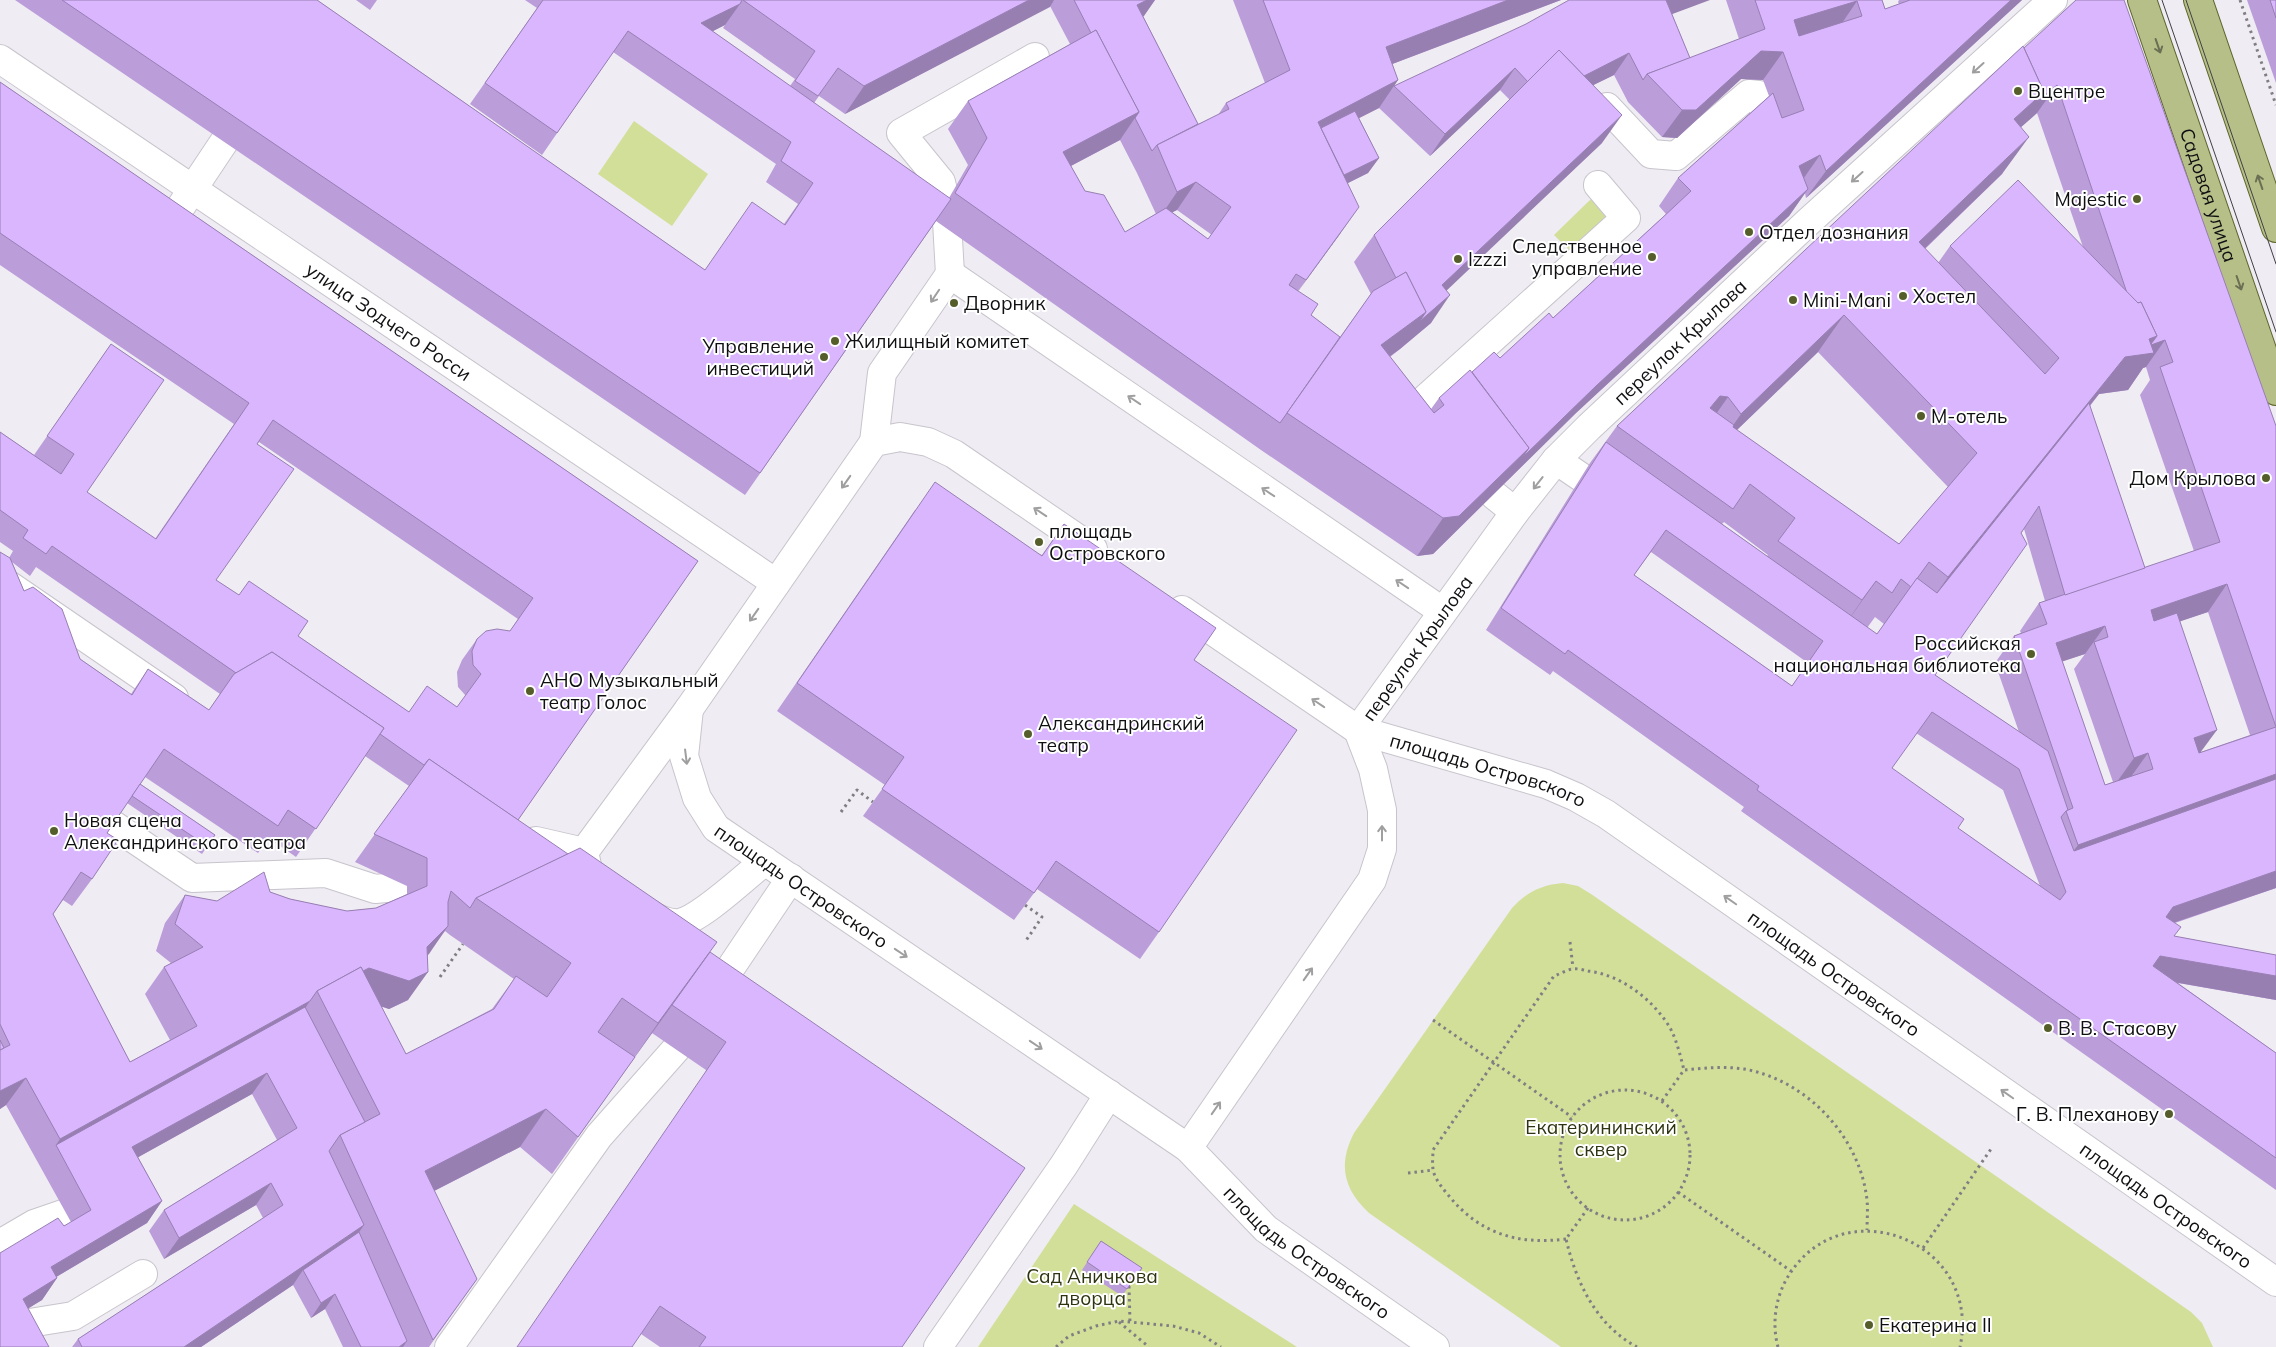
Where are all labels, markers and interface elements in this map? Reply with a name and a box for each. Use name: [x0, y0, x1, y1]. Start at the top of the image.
one-way arrow: [2153, 38, 2163, 54]
one-way arrow: [1971, 62, 1984, 74]
place label: Вцентре: [2028, 79, 2105, 103]
marker: Вцентре: [2012, 85, 2024, 97]
street label: Садовая улица: [2175, 125, 2243, 265]
one-way arrow: [1851, 172, 1864, 183]
one-way arrow: [2255, 174, 2264, 190]
place label: Majestic: [2055, 187, 2127, 211]
marker: Majestic: [2131, 193, 2143, 205]
place label: Отдел дознания: [1759, 220, 1909, 244]
marker: Отдел дознания: [1743, 226, 1755, 238]
place label: Следственное управление: [1512, 234, 1642, 280]
place label: Izzzi: [1468, 247, 1507, 271]
marker: Следственное управление: [1646, 251, 1658, 263]
marker: Izzzi: [1452, 253, 1464, 265]
street label: улица Зодчего Росси: [301, 257, 476, 386]
street label: переулок Крылова: [1608, 274, 1751, 410]
one-way arrow: [2234, 274, 2244, 290]
place label: Хостел: [1913, 284, 1976, 308]
place label: Mini-Mani: [1803, 288, 1891, 312]
one-way arrow: [930, 289, 940, 303]
marker: Хостел: [1897, 290, 1909, 302]
place label: Дворник: [964, 291, 1046, 315]
marker: Mini-Mani: [1787, 294, 1799, 306]
marker: Дворник: [948, 297, 960, 309]
place label: Жилищный комитет: [845, 329, 1029, 353]
place label: Управление инвестиций: [701, 334, 814, 380]
marker: Жилищный комитет: [829, 335, 841, 347]
marker: Управление инвестиций: [818, 351, 830, 363]
one-way arrow: [1127, 395, 1141, 405]
place label: М-отель: [1931, 404, 2007, 428]
marker: М-отель: [1915, 410, 1927, 422]
place label: Дом Крылова: [2129, 466, 2256, 490]
marker: Дом Крылова: [2260, 472, 2272, 484]
one-way arrow: [841, 475, 851, 489]
one-way arrow: [1533, 476, 1543, 490]
one-way arrow: [1261, 487, 1275, 497]
one-way arrow: [1033, 507, 1047, 517]
place label: площадь Островского: [1049, 519, 1166, 565]
marker: площадь Островского: [1033, 536, 1045, 548]
street label: переулок Крылова: [1357, 571, 1477, 725]
one-way arrow: [1395, 579, 1409, 589]
one-way arrow: [749, 608, 759, 622]
place label: Российская национальная библиотека: [1774, 631, 2021, 677]
marker: Российская национальная библиотека: [2025, 648, 2037, 660]
place label: АНО Музыкальный театр Голос: [540, 668, 719, 714]
marker: АНО Музыкальный театр Голос: [524, 685, 536, 697]
one-way arrow: [1311, 698, 1325, 708]
place label: Александринский театр: [1038, 711, 1205, 757]
marker: Александринский театр: [1022, 728, 1034, 740]
street label: площадь Островского: [1387, 728, 1591, 812]
one-way arrow: [681, 749, 691, 765]
place label: Новая сцена Александринского театра: [64, 808, 306, 854]
street label: площадь Островского: [710, 819, 893, 953]
marker: Новая сцена Александринского театра: [48, 825, 60, 837]
one-way arrow: [1377, 825, 1387, 842]
one-way arrow: [1723, 895, 1737, 905]
street label: площадь Островского: [1743, 905, 1925, 1042]
one-way arrow: [894, 948, 908, 958]
one-way arrow: [1303, 967, 1313, 981]
place label: В. В. Стасову: [2058, 1016, 2177, 1040]
marker: В. В. Стасову: [2042, 1022, 2054, 1034]
one-way arrow: [1029, 1040, 1043, 1050]
one-way arrow: [2000, 1089, 2014, 1099]
one-way arrow: [1211, 1101, 1221, 1115]
place label: Г. В. Плеханову: [2016, 1102, 2159, 1126]
marker: Г. В. Плеханову: [2163, 1108, 2175, 1120]
park label: Екатерининский сквер: [1525, 1115, 1677, 1161]
street label: площадь Островского: [2075, 1137, 2257, 1274]
street label: площадь Островского: [1219, 1180, 1395, 1324]
park label: Сад Аничкова дворца: [1026, 1264, 1158, 1310]
place label: Екатерина II: [1879, 1313, 1992, 1337]
marker: Екатерина II: [1863, 1319, 1875, 1331]

